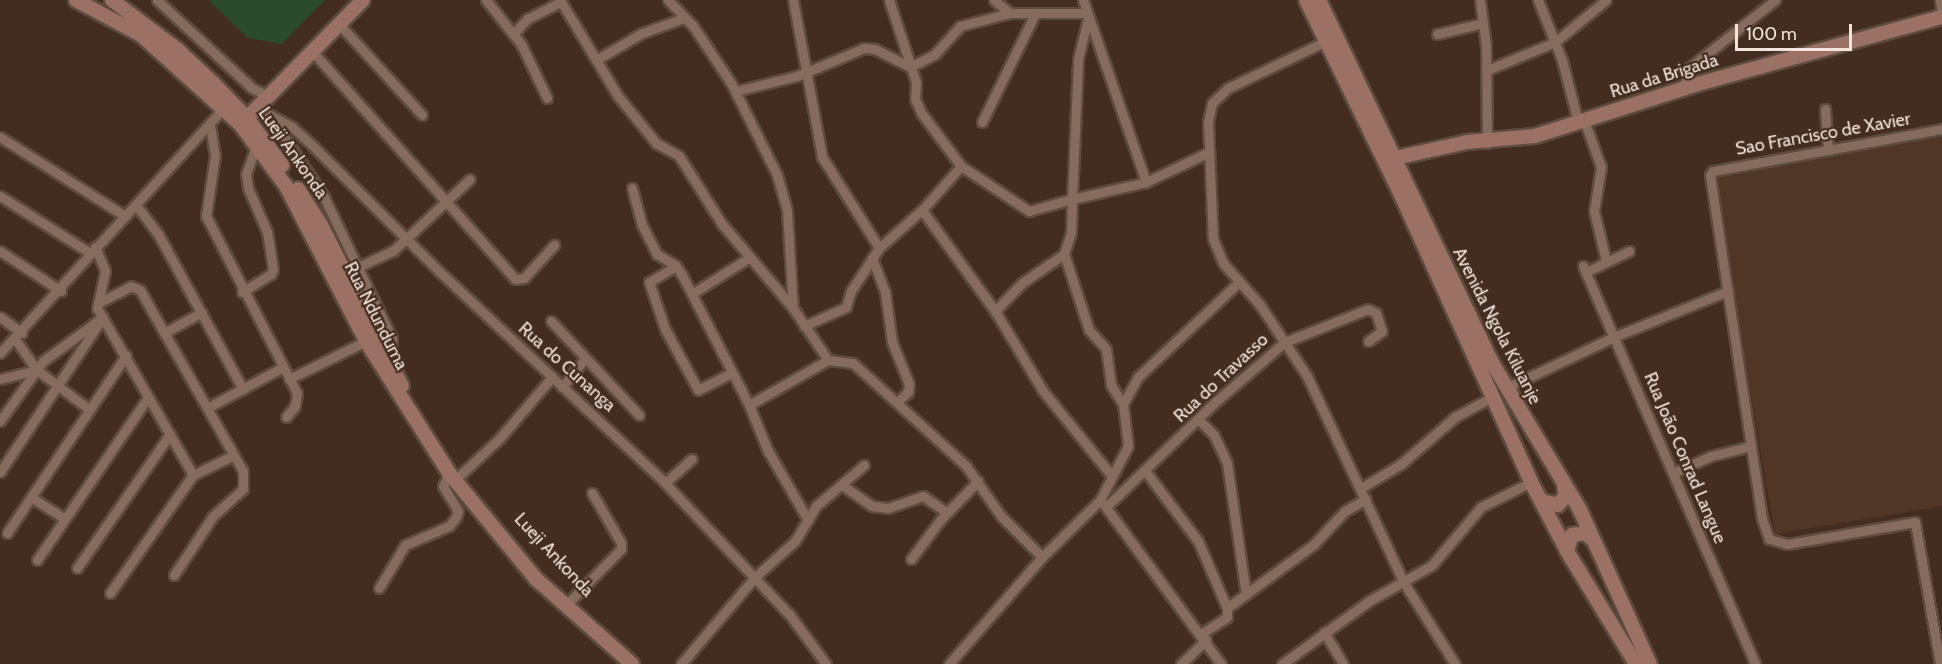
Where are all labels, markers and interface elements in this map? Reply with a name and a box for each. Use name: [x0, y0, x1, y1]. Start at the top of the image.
scale bar: [1738, 12, 1855, 50]
text: 100 m: [1746, 23, 1797, 45]
street label: Rua da Brigada: [1607, 49, 1721, 103]
street label: Lueji Ankonda: [254, 103, 332, 203]
street label: Sao Francisco de Xavier: [1734, 108, 1912, 160]
street label: Avenida Ngola Kiluanje: [1448, 244, 1546, 408]
street label: Rua Ndunduma: [339, 258, 413, 374]
street label: Rua do Cunanga: [514, 318, 620, 416]
street label: Rua do Travasso: [1169, 329, 1273, 427]
street label: Rua João Conrad Langue: [1639, 369, 1731, 547]
street label: Lueji Ankonda: [510, 509, 598, 601]

